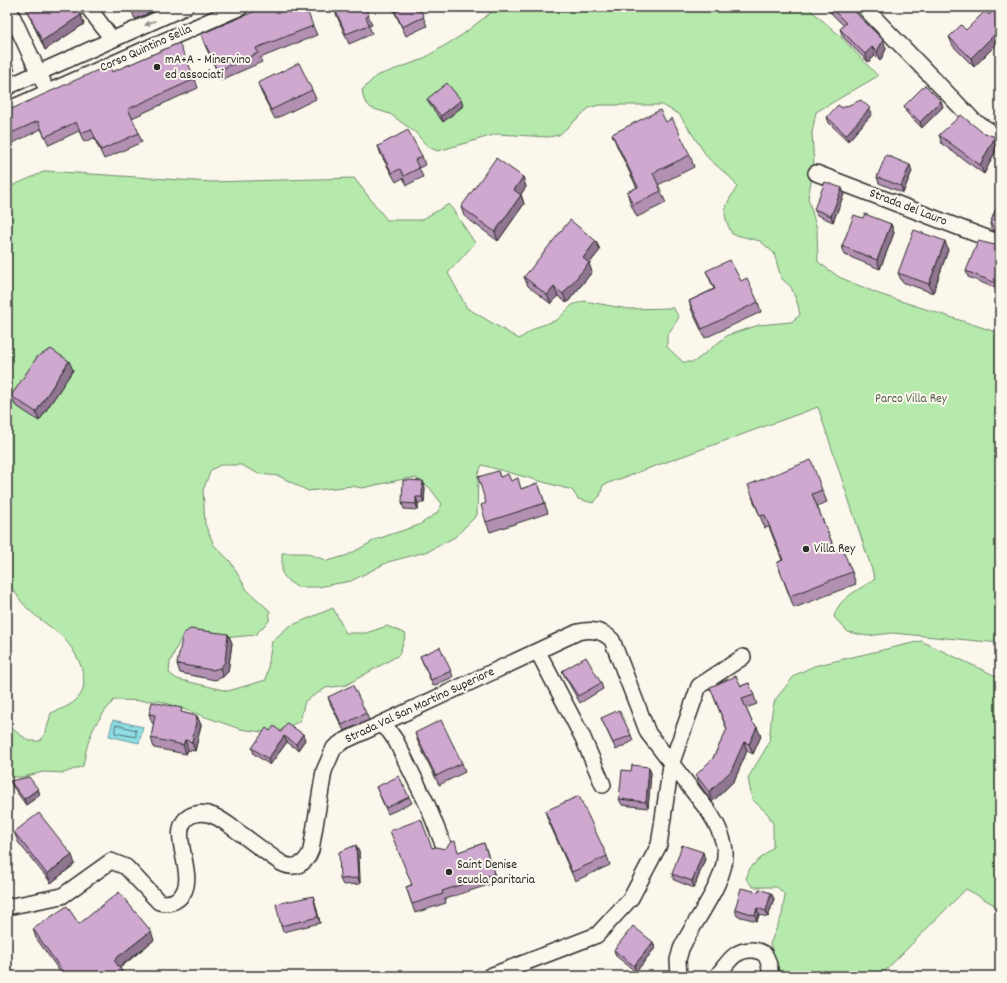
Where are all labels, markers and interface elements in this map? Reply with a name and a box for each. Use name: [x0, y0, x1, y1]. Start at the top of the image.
street label: Corso Quintino Sella: [97, 20, 196, 78]
one-way arrow: [144, 20, 155, 26]
place label: mA+A - Minervino ed associati: [165, 51, 251, 85]
marker: mA+A - Minervino ed associati: [152, 62, 162, 72]
street label: Strada del Lauro: [866, 184, 950, 232]
park label: Parco Villa Rey: [875, 390, 948, 409]
place label: Villa Rey: [814, 540, 856, 559]
marker: Villa Rey: [801, 544, 811, 554]
street label: Strada Val San Martino Superiore: [342, 663, 498, 749]
place label: Saint Denise scuola paritaria: [457, 856, 536, 890]
marker: Saint Denise scuola paritaria: [444, 867, 454, 877]

